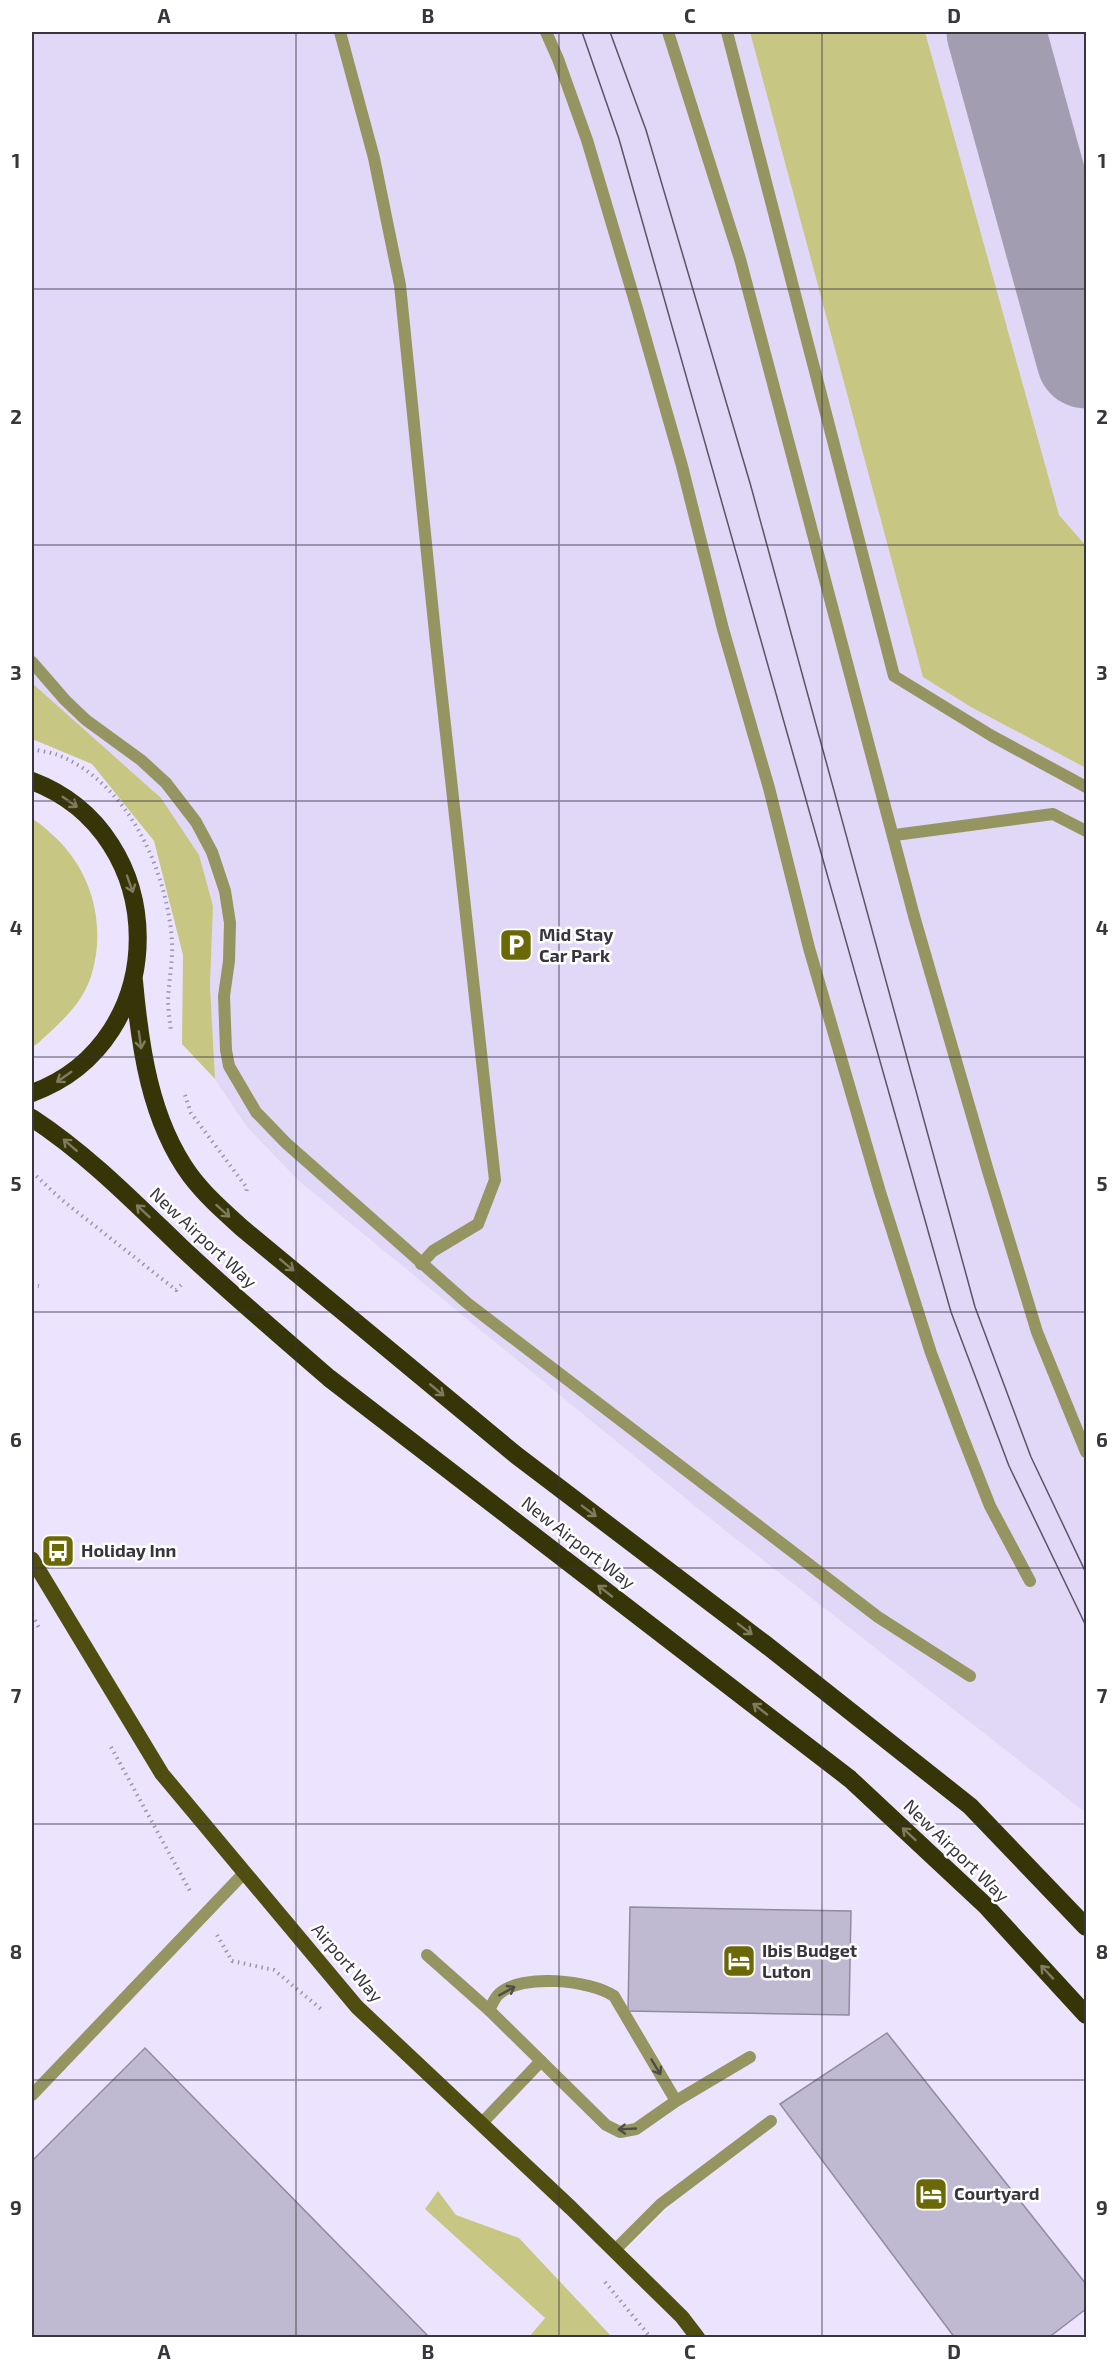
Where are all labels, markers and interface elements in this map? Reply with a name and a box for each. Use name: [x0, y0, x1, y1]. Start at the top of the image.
text: A: [157, 3, 171, 27]
text: B: [422, 3, 434, 27]
text: C: [684, 3, 696, 27]
text: D: [947, 3, 961, 27]
text: 1: [12, 148, 20, 172]
text: 1: [1098, 148, 1106, 172]
text: 2: [10, 404, 22, 428]
text: 2: [1096, 404, 1108, 428]
text: 3: [10, 660, 22, 684]
text: 3: [1096, 660, 1108, 684]
one-way arrow: [61, 796, 78, 808]
one-way arrow: [125, 874, 136, 893]
text: 4: [10, 915, 23, 939]
text: 4: [1096, 915, 1109, 939]
place label: Mid Stay Car Park: [539, 923, 614, 966]
parking icon: Mid Stay Car Park: [498, 927, 534, 963]
one-way arrow: [135, 1029, 146, 1049]
one-way arrow: [56, 1071, 72, 1083]
one-way arrow: [63, 1138, 78, 1152]
text: 5: [10, 1171, 22, 1195]
text: 5: [1096, 1171, 1108, 1195]
street label: New Airport Way: [146, 1182, 262, 1293]
one-way arrow: [135, 1203, 150, 1218]
one-way arrow: [216, 1204, 231, 1218]
one-way arrow: [279, 1259, 295, 1272]
one-way arrow: [429, 1383, 445, 1396]
text: 6: [10, 1427, 22, 1451]
text: 6: [1096, 1427, 1108, 1451]
street label: New Airport Way: [517, 1491, 640, 1594]
one-way arrow: [581, 1505, 597, 1517]
bus stop icon: Holiday Inn: [40, 1533, 76, 1569]
place label: Holiday Inn: [81, 1539, 176, 1561]
one-way arrow: [597, 1584, 613, 1597]
one-way arrow: [737, 1622, 753, 1635]
text: 7: [11, 1683, 22, 1707]
text: 7: [1097, 1683, 1108, 1707]
one-way arrow: [752, 1703, 768, 1716]
street label: New Airport Way: [899, 1794, 1014, 1906]
one-way arrow: [902, 1827, 917, 1841]
street label: Airport Way: [307, 1918, 388, 2007]
text: 8: [10, 1939, 22, 1963]
place label: Ibis Budget Luton: [762, 1939, 858, 1982]
text: 8: [1096, 1939, 1108, 1963]
hotel icon: Ibis Budget Luton: [721, 1943, 757, 1979]
one-way arrow: [1040, 1965, 1054, 1980]
one-way arrow: [498, 1985, 515, 1997]
one-way arrow: [650, 2058, 662, 2075]
one-way arrow: [617, 2124, 637, 2135]
hotel icon: Courtyard: [913, 2176, 949, 2212]
place label: Courtyard: [954, 2182, 1040, 2204]
text: 9: [10, 2195, 22, 2219]
text: 9: [1096, 2195, 1108, 2219]
text: A: [157, 2339, 171, 2363]
text: B: [422, 2339, 434, 2363]
text: C: [684, 2339, 696, 2363]
text: D: [947, 2339, 961, 2363]

